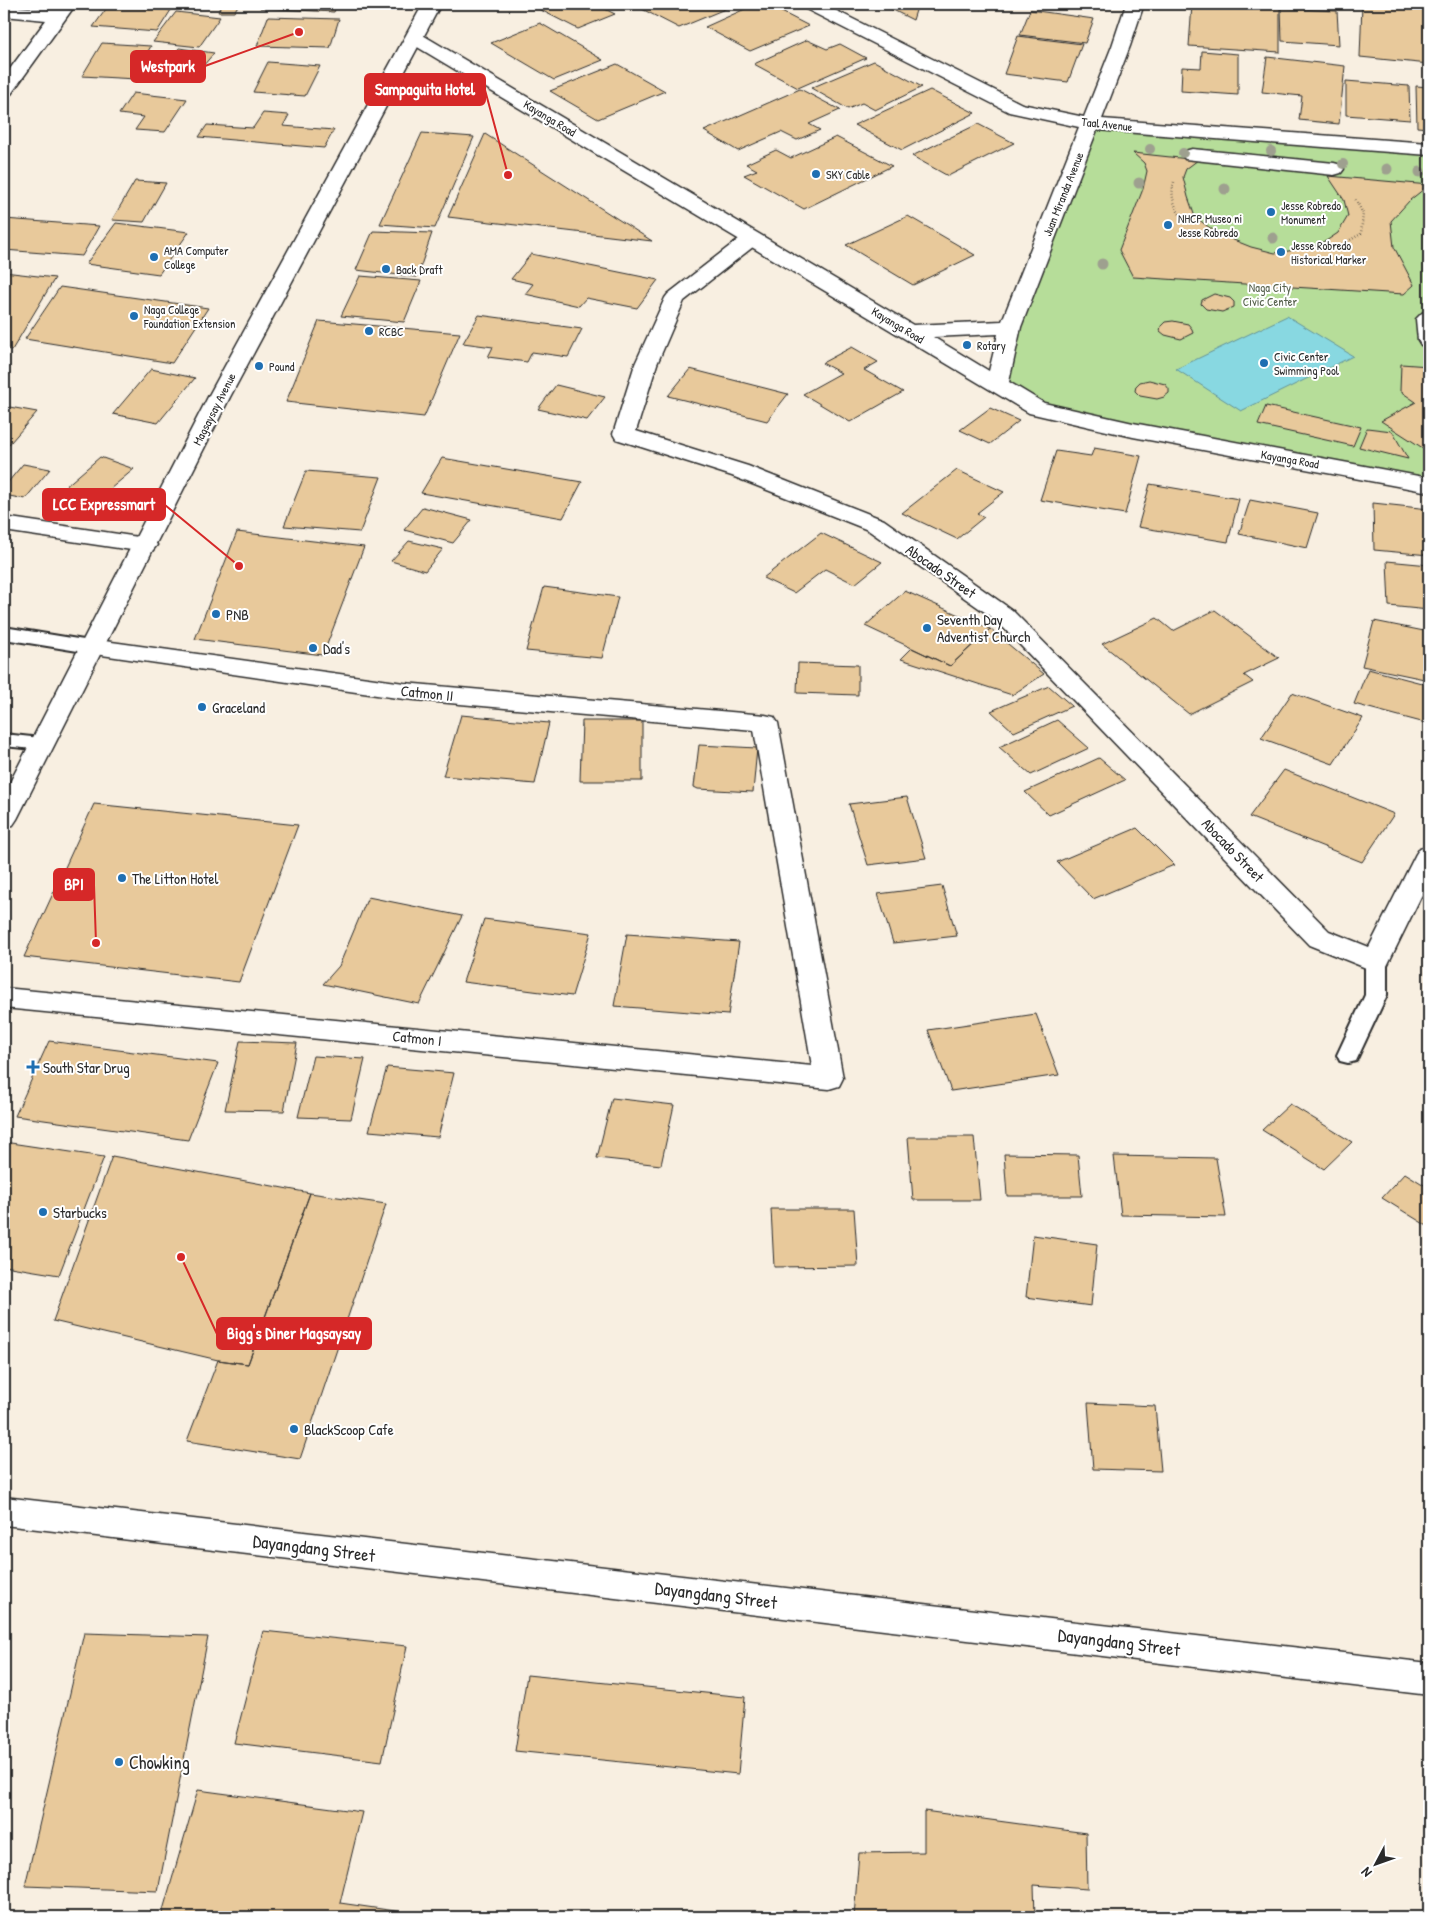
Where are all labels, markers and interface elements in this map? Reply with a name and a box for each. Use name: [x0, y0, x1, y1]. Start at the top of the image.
callout: Westpark: [131, 51, 205, 82]
text: Westpark: [141, 55, 195, 78]
callout: Sampaguita Hotel: [365, 74, 485, 105]
text: Sampaguita Hotel: [375, 78, 476, 101]
street label: Kayanga Road: [520, 96, 580, 141]
street label: Taal Avenue: [1081, 113, 1134, 135]
street label: Juan Miranda Avenue: [1038, 149, 1088, 239]
place label: SKY Cable: [826, 166, 870, 183]
marker: SKY Cable: [810, 168, 822, 180]
place label: Jesse Robredo Monument: [1281, 197, 1341, 228]
marker: Jesse Robredo Monument: [1265, 206, 1277, 218]
place label: NHCP Museo ni Jesse Robredo: [1178, 210, 1242, 241]
marker: NHCP Museo ni Jesse Robredo: [1162, 219, 1174, 231]
place label: Jesse Robredo Historical Marker: [1291, 237, 1367, 268]
place label: AMA Computer College: [164, 242, 229, 273]
marker: Jesse Robredo Historical Marker: [1275, 246, 1287, 258]
marker: AMA Computer College: [148, 251, 160, 263]
place label: Back Draft: [396, 261, 444, 278]
marker: Back Draft: [380, 263, 392, 275]
park label: Naga City Civic Center: [1243, 279, 1298, 310]
place label: Naga College Foundation Extension: [143, 301, 235, 332]
street label: Kayanga Road: [868, 303, 928, 348]
marker: Naga College Foundation Extension: [128, 310, 140, 322]
place label: RCBC: [379, 323, 404, 340]
marker: RCBC: [363, 325, 375, 337]
place label: Rotary: [977, 337, 1006, 354]
marker: Rotary: [961, 339, 973, 351]
place label: Civic Center Swimming Pool: [1274, 348, 1340, 379]
marker: Civic Center Swimming Pool: [1258, 357, 1270, 369]
place label: Pound: [269, 358, 295, 375]
marker: Pound: [253, 360, 265, 372]
street label: Magsaysay Avenue: [188, 370, 240, 448]
street label: Kayanga Road: [1260, 446, 1321, 473]
callout: LCC Expressmart: [43, 489, 165, 520]
text: LCC Expressmart: [53, 493, 155, 516]
street label: Abocado Street: [902, 539, 981, 603]
place label: PNB: [226, 604, 249, 625]
marker: PNB: [210, 608, 222, 620]
place label: Seventh Day Adventist Church: [937, 609, 1030, 647]
marker: Seventh Day Adventist Church: [921, 622, 933, 634]
place label: Dad's: [323, 638, 350, 659]
marker: Dad's: [307, 642, 319, 654]
street label: Catmon II: [400, 680, 454, 706]
place label: Graceland: [212, 697, 265, 718]
marker: Graceland: [196, 701, 208, 713]
street label: Abocado Street: [1197, 813, 1269, 887]
place label: The Litton Hotel: [132, 868, 218, 889]
callout: BPI: [54, 869, 94, 900]
marker: The Litton Hotel: [116, 872, 128, 884]
text: BPI: [64, 873, 84, 895]
street label: Catmon I: [391, 1025, 443, 1051]
place label: South Star Drug: [43, 1057, 130, 1078]
marker: South Star Drug: [27, 1061, 39, 1073]
place label: Starbucks: [53, 1202, 107, 1223]
marker: Starbucks: [37, 1206, 49, 1218]
callout: Bigg's Diner Magsaysay: [217, 1318, 371, 1349]
text: Bigg's Diner Magsaysay: [227, 1322, 361, 1345]
place label: BlackScoop Cafe: [304, 1419, 394, 1440]
marker: BlackScoop Cafe: [288, 1423, 300, 1435]
street label: Dayangdang Street: [252, 1528, 377, 1568]
street label: Dayangdang Street: [654, 1575, 779, 1615]
street label: Dayangdang Street: [1057, 1622, 1182, 1662]
place label: Chowking: [129, 1750, 190, 1775]
marker: Chowking: [113, 1756, 125, 1768]
north arrow: [1350, 1838, 1400, 1888]
text: N: [1356, 1863, 1375, 1882]

